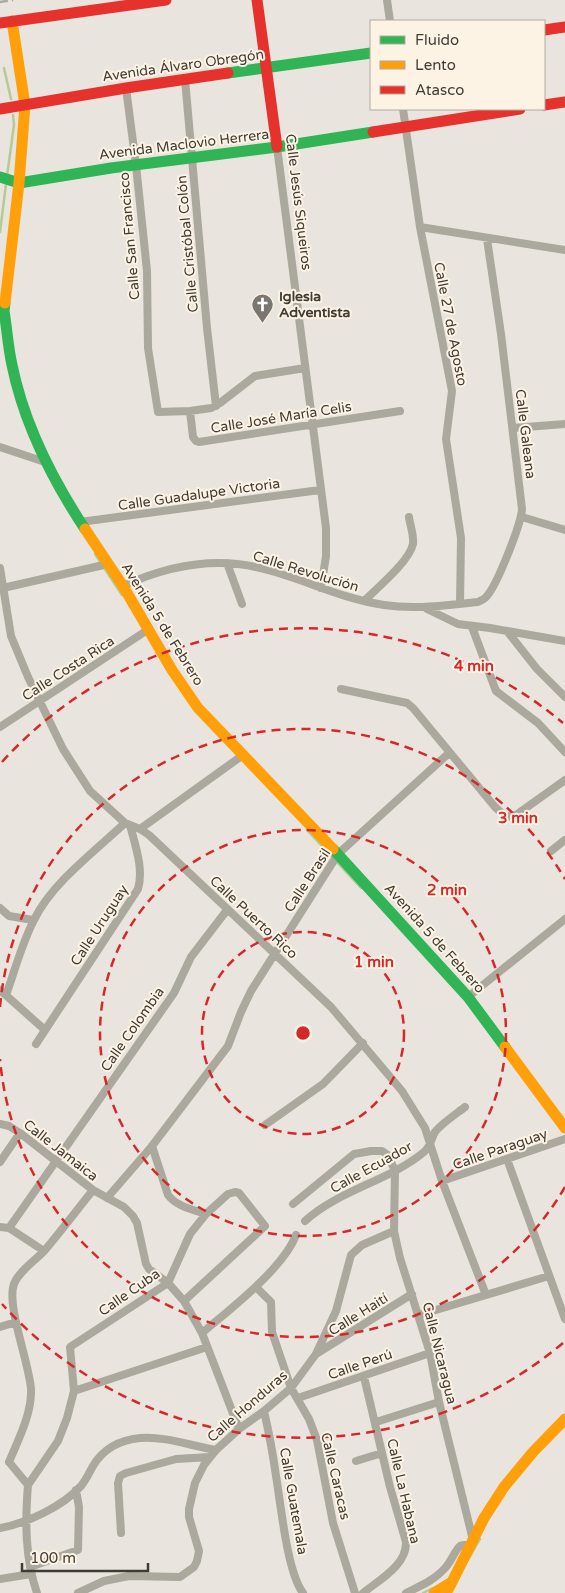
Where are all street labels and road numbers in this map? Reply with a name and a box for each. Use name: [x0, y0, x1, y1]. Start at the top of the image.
street label: Avenida Álvaro Obregón: [101, 46, 265, 85]
street label: Avenida Maclovio Herrera: [98, 126, 270, 163]
street label: Calle Jesús Siqueiros: [282, 133, 315, 272]
street label: Calle San Francisco: [115, 171, 144, 301]
street label: Calle Cristóbal Colón: [173, 175, 202, 313]
street label: Calle 27 de Agosto: [430, 261, 471, 387]
street label: Calle Galeana: [512, 388, 539, 480]
street label: Calle José María Celis: [209, 398, 353, 437]
street label: Calle Guadalupe Victoria: [117, 475, 281, 514]
street label: Calle Revolución: [251, 547, 361, 596]
street label: Avenida 5 de Febrero: [118, 560, 207, 689]
street label: Calle Costa Rica: [19, 632, 118, 705]
street label: Calle Brasil: [281, 845, 334, 915]
street label: Calle Puerto Rico: [206, 872, 301, 962]
street label: Avenida 5 de Febrero: [381, 880, 488, 997]
street label: Calle Uruguay: [67, 881, 132, 969]
street label: Calle Colombia: [97, 984, 168, 1075]
street label: Calle Jamaica: [20, 1116, 101, 1185]
street label: Calle Paraguay: [451, 1125, 550, 1174]
street label: Calle Ecuador: [327, 1138, 416, 1197]
street label: Calle Cuba: [95, 1265, 163, 1320]
street label: Calle Haití: [325, 1289, 392, 1339]
street label: Calle Nicaragua: [419, 1300, 460, 1406]
street label: Calle Perú: [326, 1346, 395, 1383]
street label: Calle Honduras: [204, 1367, 291, 1446]
street label: Calle Caracas: [317, 1431, 354, 1522]
street label: Calle La Habana: [383, 1437, 424, 1545]
street label: Calle Guatemala: [276, 1446, 311, 1556]

